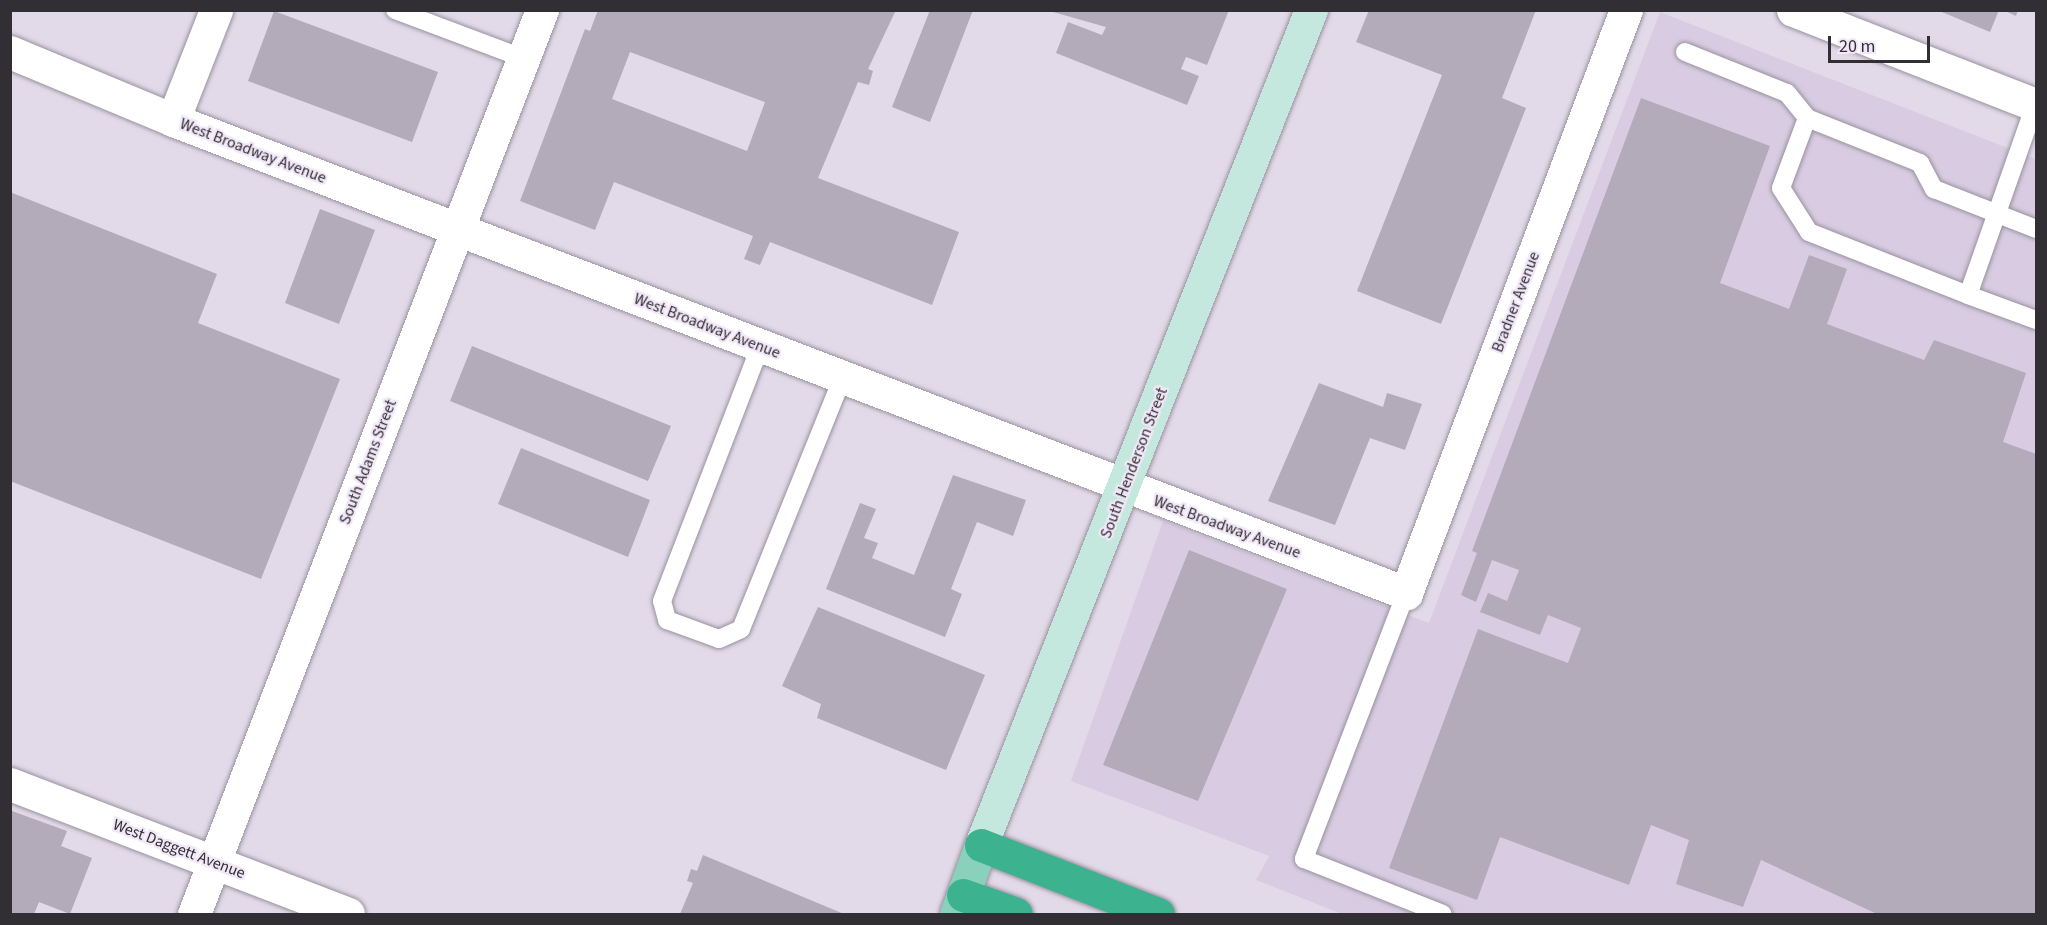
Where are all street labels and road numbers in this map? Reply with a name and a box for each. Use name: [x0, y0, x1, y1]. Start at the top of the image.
street label: West Broadway Avenue: [177, 114, 329, 188]
street label: Bradner Avenue: [1488, 249, 1544, 355]
street label: West Broadway Avenue: [631, 289, 783, 363]
street label: South Henderson Street: [1096, 385, 1172, 541]
street label: South Adams Street: [335, 397, 401, 527]
street label: West Broadway Avenue: [1151, 491, 1303, 563]
street label: West Daggett Avenue: [110, 815, 248, 883]

